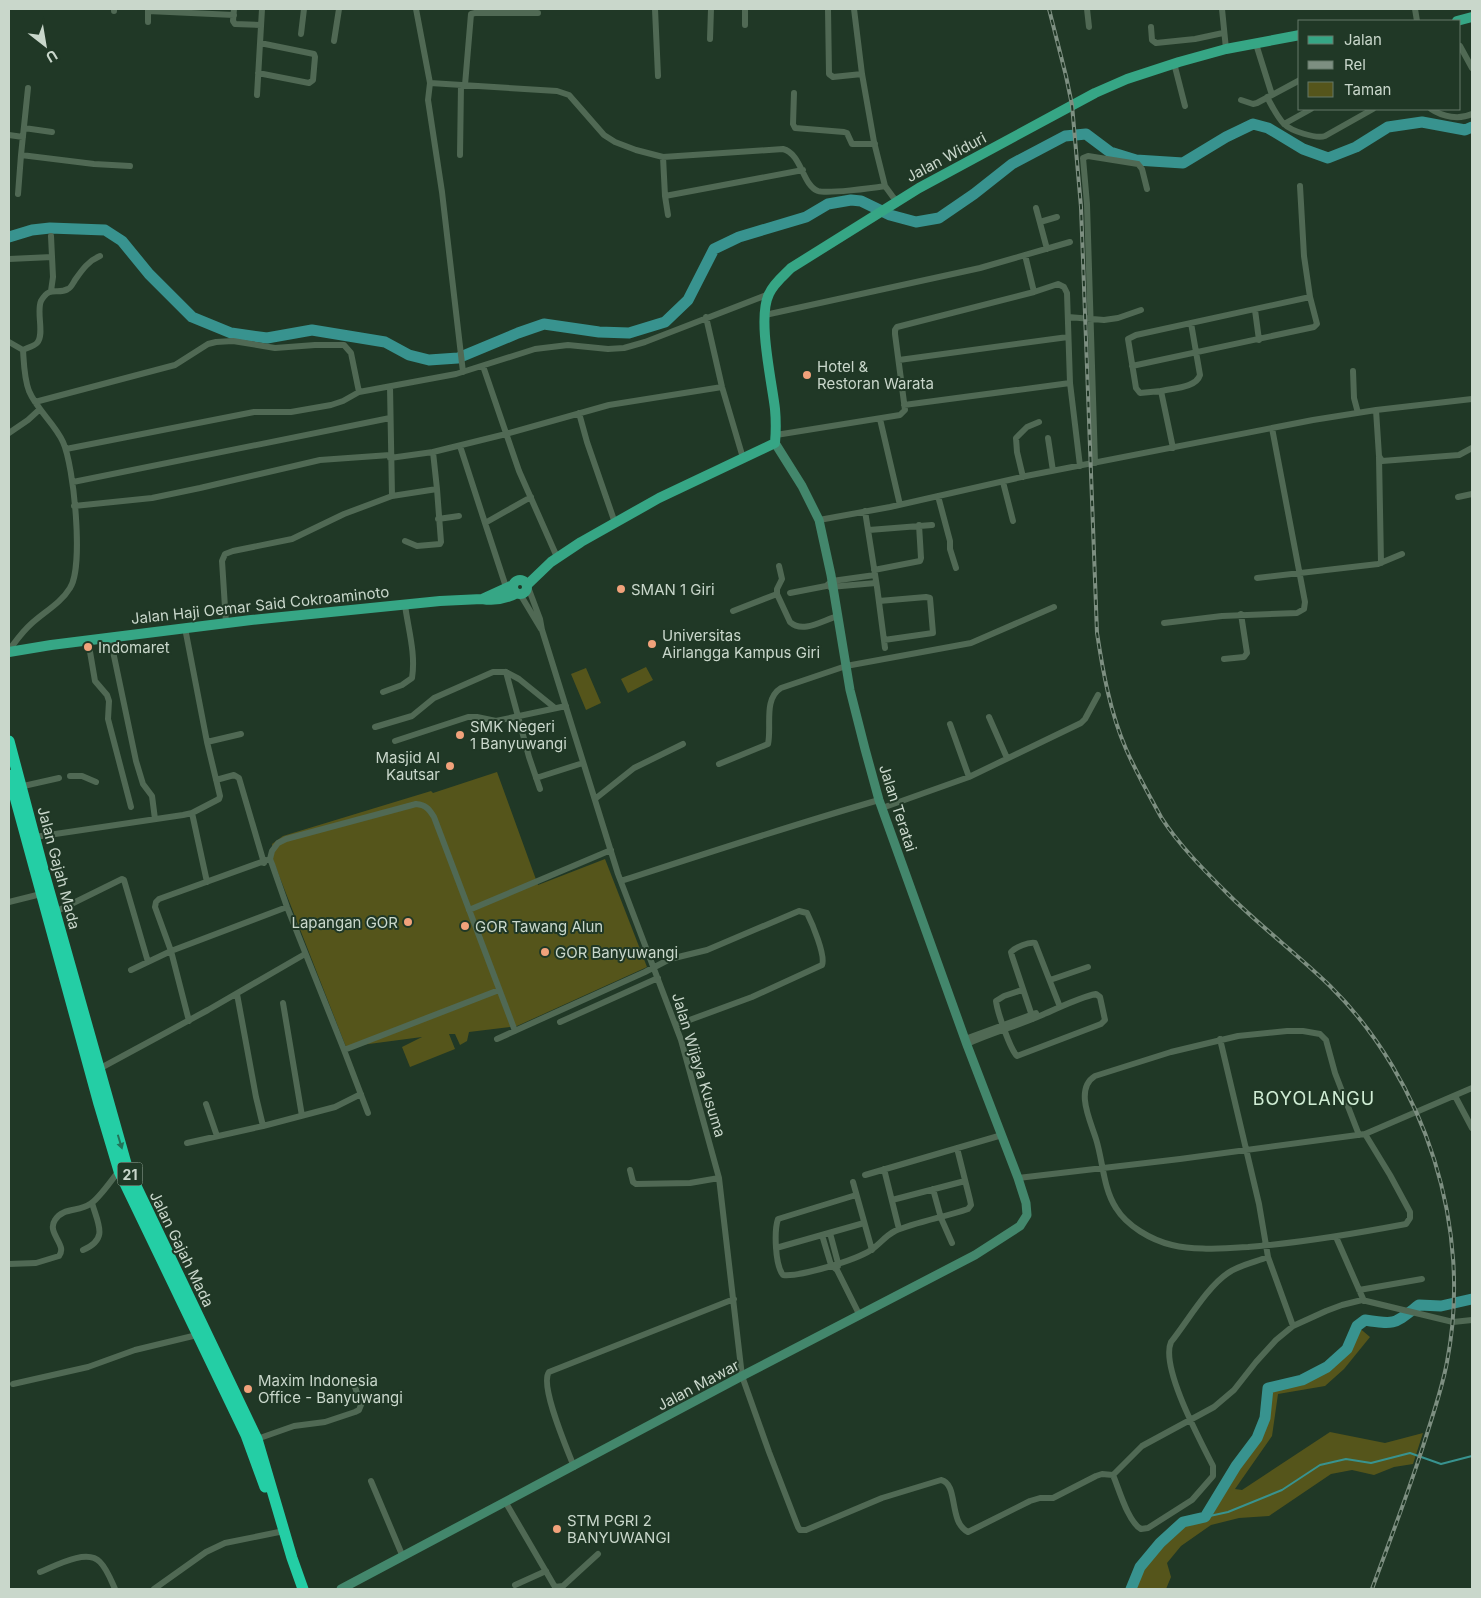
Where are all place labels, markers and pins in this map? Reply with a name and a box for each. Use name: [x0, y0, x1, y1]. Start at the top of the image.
place label: Hotel & Restoran Warata: [817, 357, 934, 393]
marker: Hotel & Restoran Warata: [801, 369, 813, 381]
place label: SMAN 1 Giri: [631, 580, 715, 599]
marker: SMAN 1 Giri: [615, 583, 627, 595]
place label: Universitas Airlangga Kampus Giri: [662, 626, 820, 662]
place label: Indomaret: [98, 638, 170, 657]
marker: Universitas Airlangga Kampus Giri: [646, 638, 658, 650]
marker: Indomaret: [82, 641, 94, 653]
place label: SMK Negeri 1 Banyuwangi: [470, 717, 567, 753]
marker: SMK Negeri 1 Banyuwangi: [454, 729, 466, 741]
place label: Masjid Al Kautsar: [375, 748, 440, 784]
marker: Masjid Al Kautsar: [444, 760, 456, 772]
place label: Lapangan GOR: [291, 913, 398, 932]
marker: Lapangan GOR: [402, 916, 414, 928]
place label: GOR Tawang Alun: [475, 917, 603, 936]
marker: GOR Tawang Alun: [459, 920, 471, 932]
place label: GOR Banyuwangi: [555, 943, 678, 962]
marker: GOR Banyuwangi: [539, 946, 551, 958]
place label: Maxim Indonesia Office - Banyuwangi: [258, 1371, 403, 1407]
marker: Maxim Indonesia Office - Banyuwangi: [242, 1383, 254, 1395]
place label: STM PGRI 2 BANYUWANGI: [567, 1511, 671, 1547]
marker: STM PGRI 2 BANYUWANGI: [551, 1523, 563, 1535]

